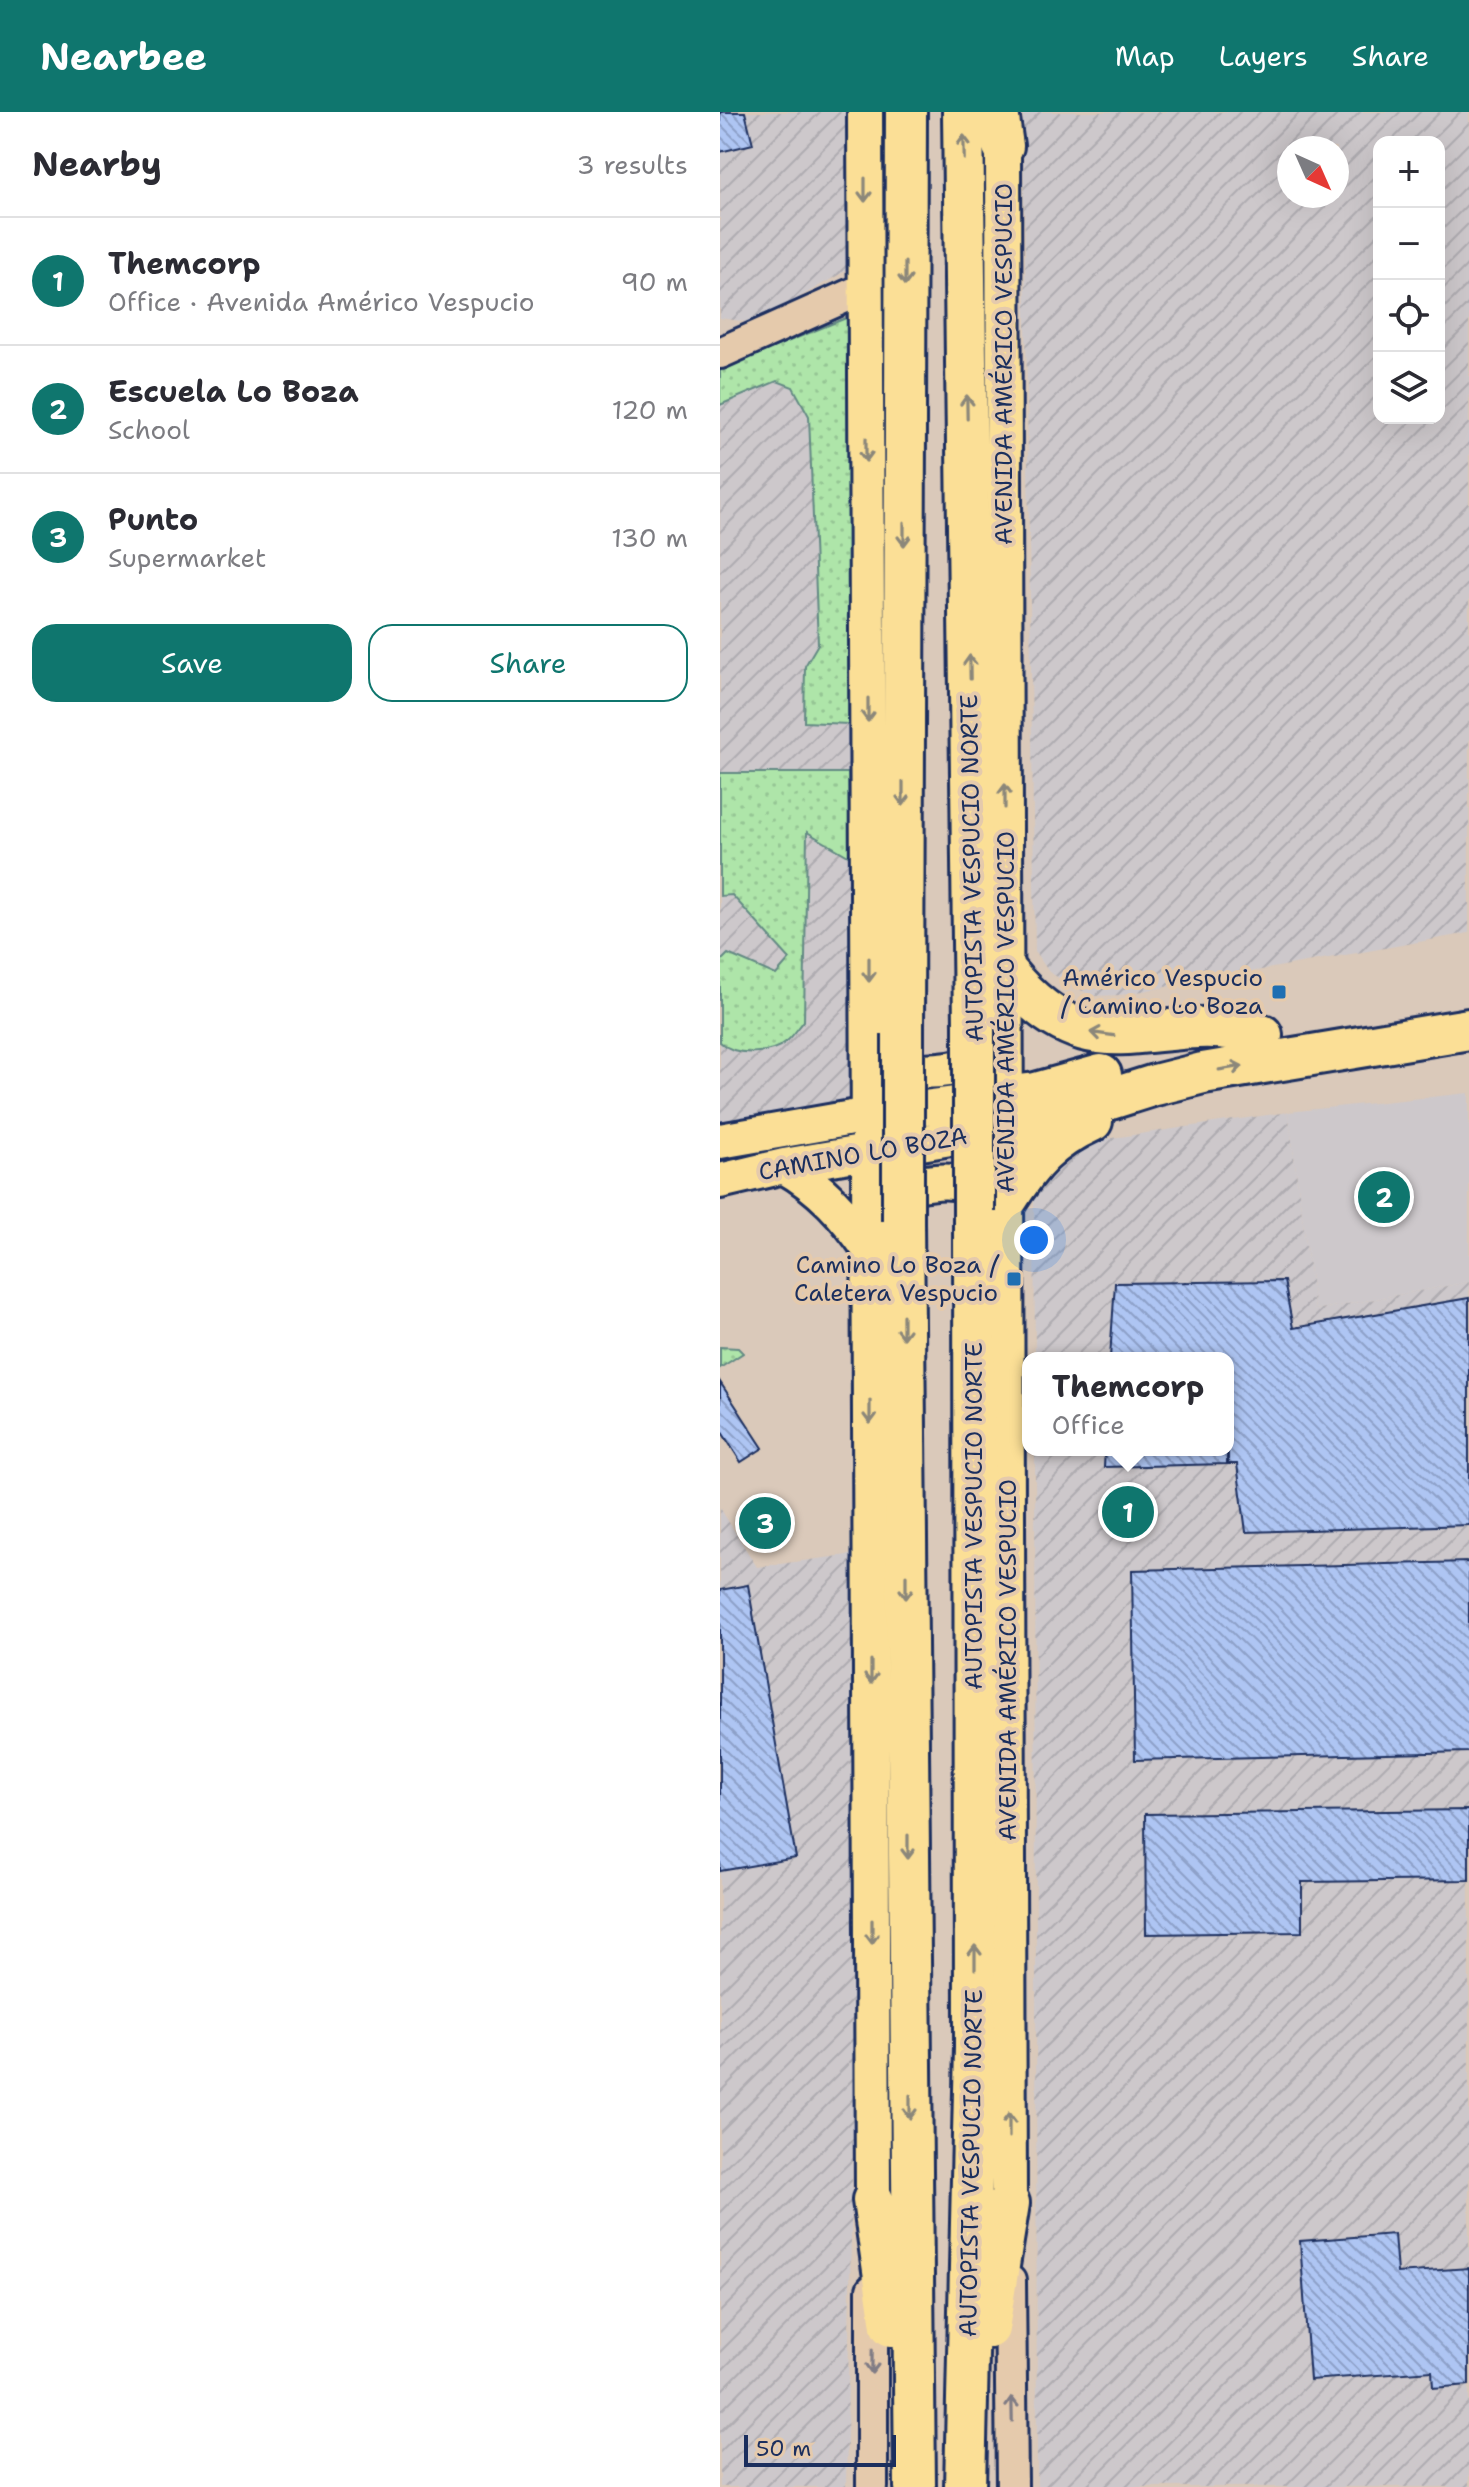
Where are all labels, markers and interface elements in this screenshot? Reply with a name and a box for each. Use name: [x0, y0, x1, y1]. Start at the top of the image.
text: Nearbee: [40, 31, 207, 82]
text: Map: [1115, 37, 1175, 75]
text: Layers: [1219, 37, 1308, 75]
text: Share: [1352, 37, 1429, 75]
one-way arrow: [956, 134, 972, 161]
north arrow: [1277, 136, 1349, 208]
map controls: [1373, 136, 1445, 424]
button: +: [1373, 136, 1445, 208]
text: Nearby: [32, 141, 162, 187]
text: 3 results: [576, 147, 688, 182]
one-way arrow: [857, 176, 873, 203]
street label: AVENIDA AMÉRICO VESPUCIO: [988, 183, 1020, 545]
button: −: [1373, 208, 1445, 280]
text: Themcorp: [108, 243, 261, 284]
one-way arrow: [897, 260, 913, 287]
text: 1: [52, 264, 64, 299]
text: 90 m: [621, 264, 688, 299]
button: locate: [1373, 280, 1445, 352]
text: Office · Avenida Américo Vespucio: [108, 284, 534, 319]
button: layers: [1373, 352, 1445, 424]
text: Escuela Lo Boza: [108, 371, 359, 412]
text: 2: [49, 392, 67, 427]
text: 120 m: [612, 392, 688, 427]
one-way arrow: [959, 394, 975, 421]
text: School: [108, 412, 190, 447]
one-way arrow: [858, 436, 874, 463]
text: Punto: [108, 499, 198, 540]
text: 3: [49, 520, 67, 555]
text: 130 m: [611, 520, 688, 555]
one-way arrow: [896, 520, 912, 547]
text: Supermarket: [108, 540, 266, 575]
button: Save: [32, 624, 352, 702]
button: Share: [368, 624, 688, 702]
one-way arrow: [962, 654, 977, 681]
street label: AUTOPISTA VESPUCIO NORTE: [953, 694, 991, 1042]
one-way arrow: [860, 696, 876, 723]
one-way arrow: [895, 780, 911, 807]
one-way arrow: [997, 783, 1013, 810]
street label: AVENIDA AMÉRICO VESPUCIO: [990, 831, 1022, 1193]
one-way arrow: [861, 956, 877, 983]
place label: Américo Vespucio / Camino Lo Boza: [1061, 962, 1263, 1022]
marker: Américo Vespucio / Camino Lo Boza: [1270, 983, 1288, 1001]
one-way arrow: [1090, 1026, 1115, 1041]
one-way arrow: [1218, 1060, 1243, 1075]
street label: CAMINO LO BOZA: [756, 1120, 970, 1188]
pin: 2: [1358, 1167, 1410, 1227]
your location: [1014, 1220, 1054, 1260]
place label: Camino Lo Boza / Caletera Vespucio: [794, 1249, 1000, 1309]
marker: Camino Lo Boza / Caletera Vespucio: [1005, 1270, 1023, 1288]
one-way arrow: [895, 1313, 911, 1340]
street label: AUTOPISTA VESPUCIO NORTE: [958, 1342, 990, 1690]
popup: [1022, 1352, 1234, 1456]
text: Themcorp: [1052, 1366, 1204, 1407]
one-way arrow: [862, 1398, 878, 1425]
text: Office: [1052, 1407, 1125, 1442]
street label: AVENIDA AMÉRICO VESPUCIO: [992, 1479, 1024, 1841]
pin: 1: [1102, 1482, 1154, 1542]
pin: 3: [739, 1493, 791, 1553]
one-way arrow: [898, 1573, 913, 1600]
one-way arrow: [863, 1658, 879, 1685]
one-way arrow: [900, 1833, 916, 1860]
one-way arrow: [864, 1918, 880, 1945]
one-way arrow: [967, 1944, 983, 1971]
street label: AUTOPISTA VESPUCIO NORTE: [952, 1989, 990, 2337]
one-way arrow: [902, 2093, 918, 2120]
one-way arrow: [1001, 2112, 1017, 2139]
one-way arrow: [864, 2348, 880, 2375]
one-way arrow: [1004, 2396, 1019, 2423]
scale bar: [744, 2431, 896, 2467]
text: 50 m: [756, 2434, 811, 2463]

